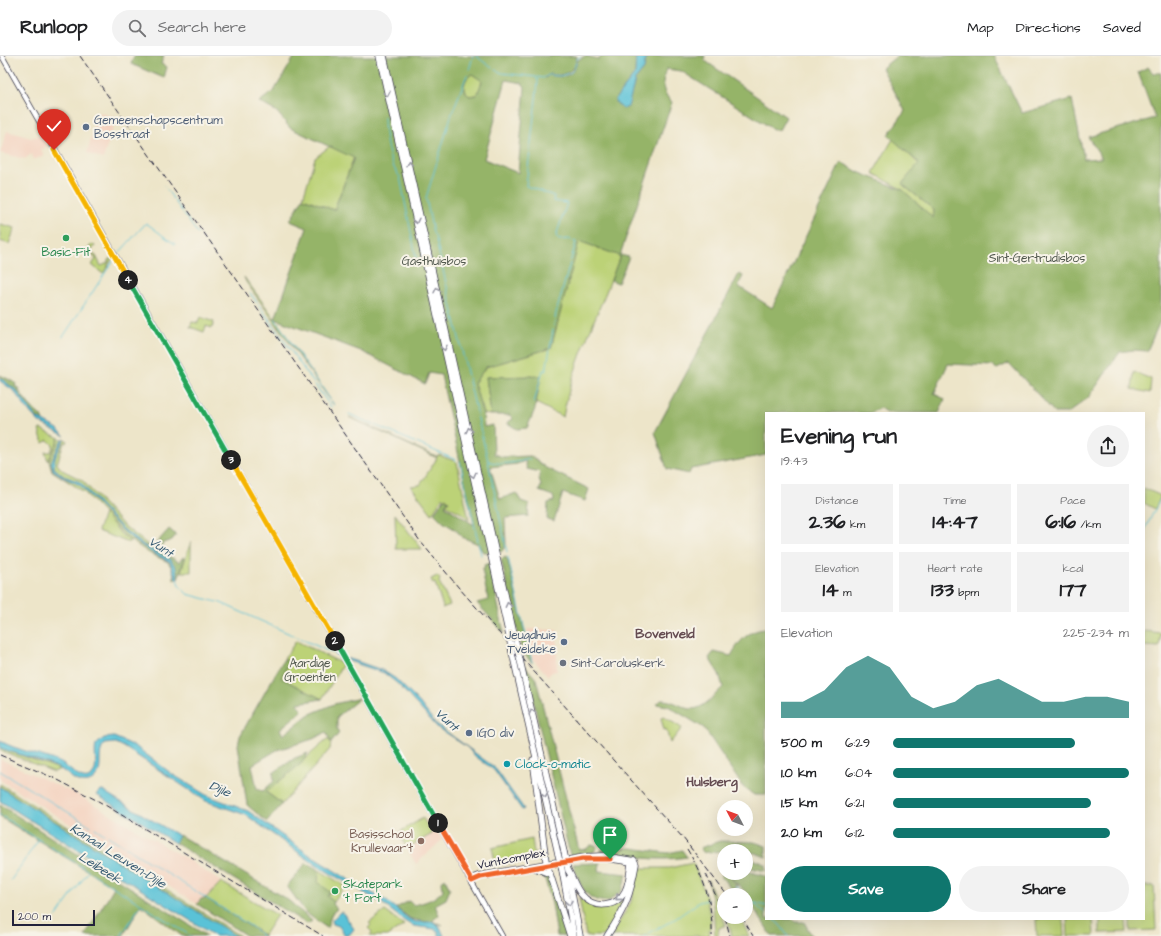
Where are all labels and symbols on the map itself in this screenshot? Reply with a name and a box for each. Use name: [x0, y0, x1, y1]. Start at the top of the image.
one-way arrow: [382, 90, 391, 97]
pin: [37, 109, 71, 150]
place label: Gemeenschapscentrum Bosstraat: [94, 112, 223, 143]
marker: Gemeenschapscentrum Bosstraat: [81, 122, 91, 132]
one-way arrow: [405, 160, 413, 166]
one-way arrow: [411, 218, 419, 224]
marker: Basic-Fit: [61, 233, 71, 243]
place label: Basic-Fit: [42, 244, 91, 261]
park label: Sint-Gertrudisbos: [989, 250, 1085, 267]
park label: Gasthuisbos: [402, 253, 466, 270]
pin: 4: [118, 270, 138, 290]
one-way arrow: [434, 286, 442, 293]
one-way arrow: [440, 345, 448, 351]
one-way arrow: [465, 427, 473, 433]
pin: 3: [221, 450, 241, 470]
one-way arrow: [468, 471, 476, 478]
water label: Vunt: [145, 532, 178, 563]
one-way arrow: [504, 602, 512, 608]
district label: Bovenveld: [635, 625, 695, 643]
place label: Jeugdhuis Tveldeke: [505, 627, 557, 658]
pin: 2: [325, 631, 345, 651]
marker: Jeugdhuis Tveldeke: [559, 637, 569, 647]
park label: Aardige Groenten: [284, 655, 336, 686]
place label: Sint-Caroluskerk: [571, 655, 666, 672]
marker: Sint-Caroluskerk: [558, 658, 568, 668]
water label: Vunt: [431, 704, 464, 737]
one-way arrow: [529, 709, 537, 716]
place label: IGO div: [477, 725, 515, 742]
marker: IGO div: [464, 728, 474, 738]
place label: Clock-o-matic: [515, 756, 591, 773]
marker: Clock-o-matic: [502, 759, 512, 769]
district label: Hulsberg: [686, 773, 738, 793]
water label: Dijle: [206, 776, 234, 802]
one-way arrow: [540, 792, 548, 798]
north arrow: [717, 800, 753, 836]
pin: 1: [428, 813, 448, 833]
pin: [593, 818, 627, 859]
water label: Kanaal Leuven-Dijle: [67, 819, 170, 893]
place label: Basisschool Krullevaar't: [350, 826, 413, 857]
marker: Basisschool Krullevaar't: [416, 836, 426, 846]
street label: Vuntcomplex: [476, 844, 547, 874]
water label: Leibeek: [75, 848, 126, 889]
place label: Skatepark 't Fort: [343, 876, 403, 907]
marker: Skatepark 't Fort: [330, 886, 340, 896]
one-way arrow: [616, 894, 623, 901]
one-way arrow: [564, 900, 572, 906]
scale bar: [12, 908, 95, 927]

